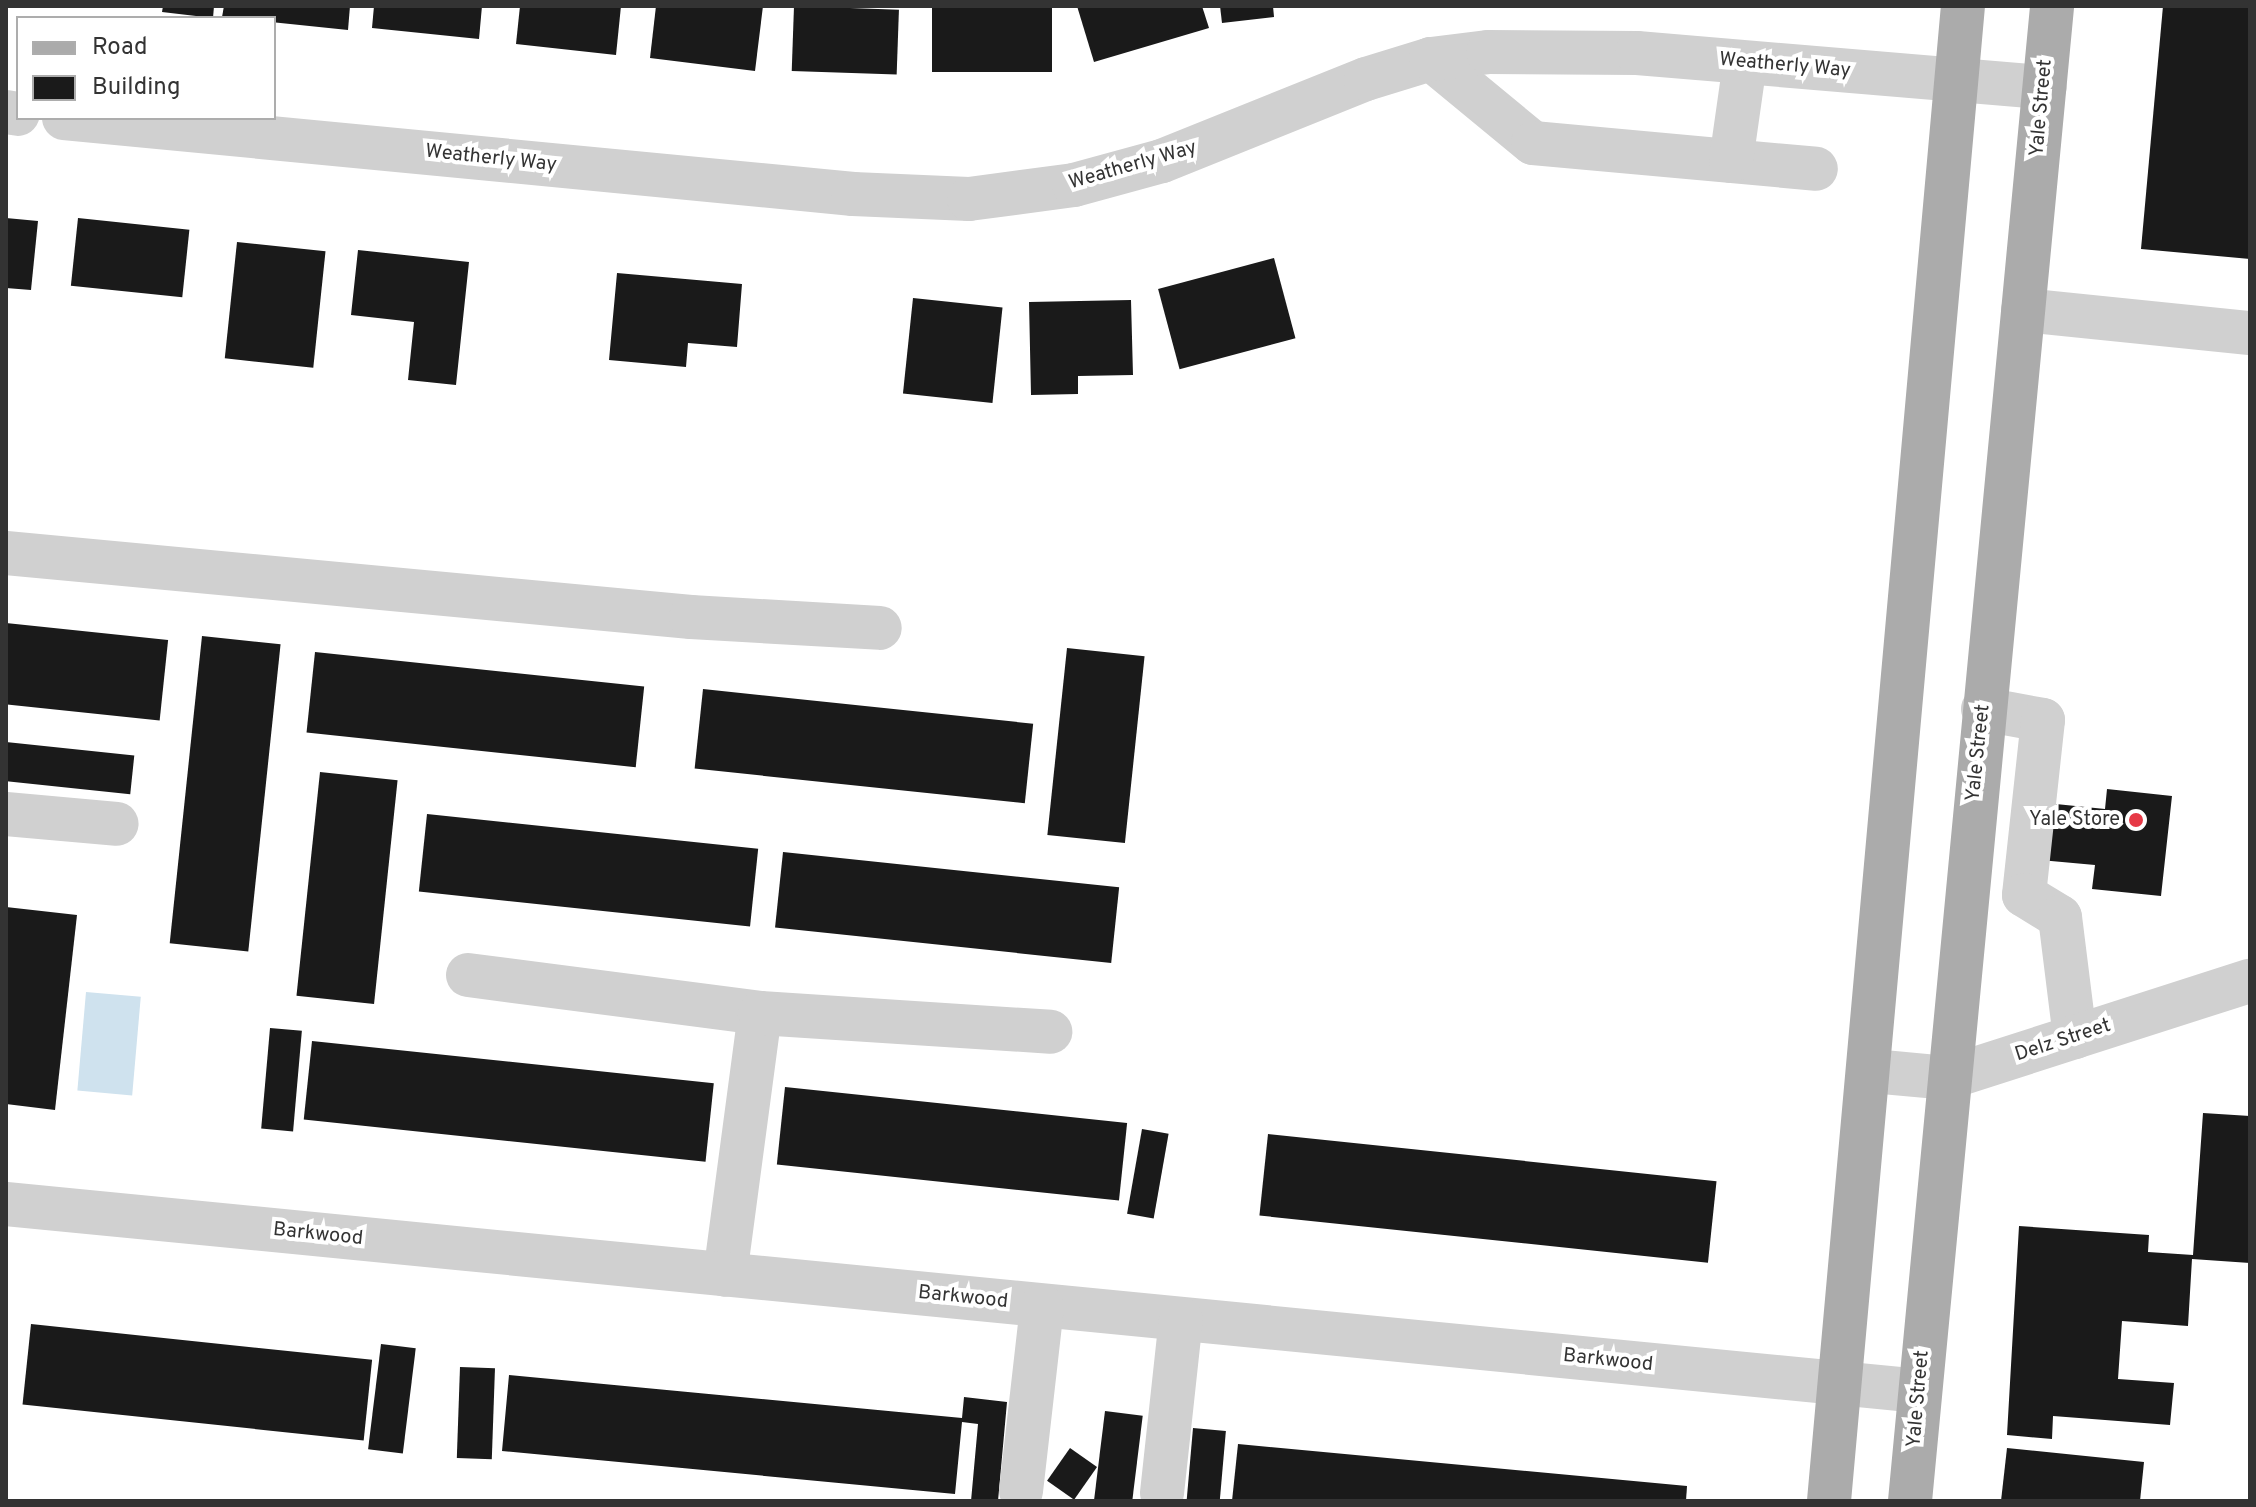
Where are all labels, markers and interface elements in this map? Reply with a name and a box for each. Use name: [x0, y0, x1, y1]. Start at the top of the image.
legend: [16, 16, 276, 120]
text: Road: [92, 33, 148, 63]
street label: Weatherly Way: [1718, 48, 1852, 84]
street label: Yale Street: [2026, 58, 2058, 158]
text: Building: [92, 73, 181, 103]
street label: Weatherly Way: [1066, 136, 1200, 196]
street label: Weatherly Way: [424, 140, 558, 178]
street label: Yale Street: [1962, 703, 1996, 803]
place label: Yale Store: [2029, 808, 2120, 832]
marker: Yale Store: [2127, 811, 2145, 829]
street label: Delz Street: [2012, 1014, 2114, 1068]
street label: Barkwood: [272, 1218, 364, 1252]
street label: Barkwood: [917, 1281, 1009, 1315]
street label: Barkwood: [1562, 1344, 1654, 1378]
street label: Yale Street: [1903, 1349, 1935, 1449]

